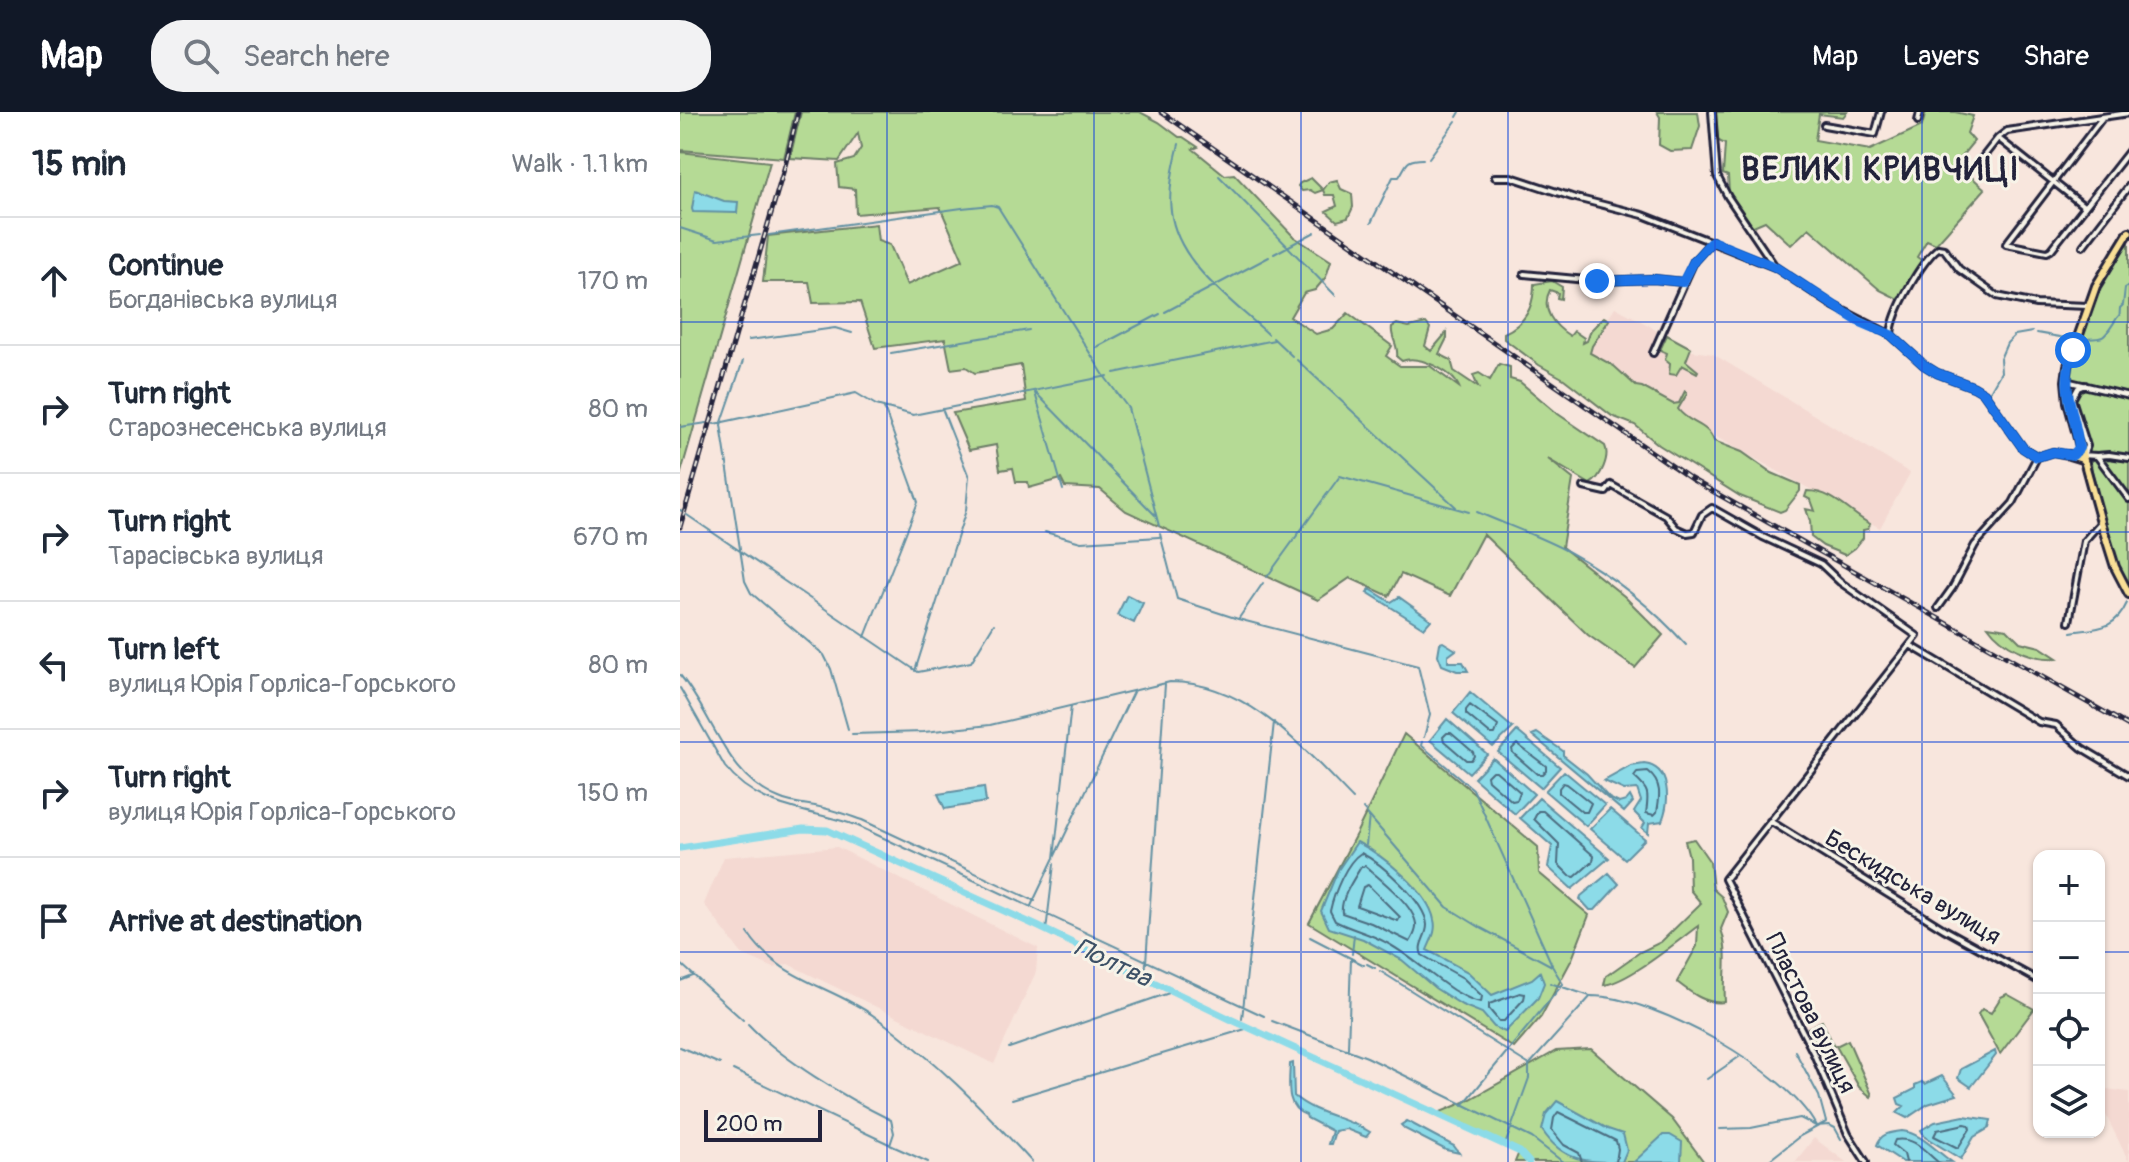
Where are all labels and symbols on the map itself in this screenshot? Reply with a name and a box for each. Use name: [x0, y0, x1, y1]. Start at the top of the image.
district label: ВЕЛИКІ КРИВЧИЦІ: [1741, 150, 2021, 190]
route end: [1579, 263, 1615, 299]
route start: [2055, 332, 2091, 368]
street label: Бескидська вулиця: [1820, 824, 2006, 951]
street label: Пластова вулиця: [1759, 928, 1862, 1098]
water label: Полтва: [1069, 931, 1158, 995]
scale bar: [704, 1106, 822, 1142]

